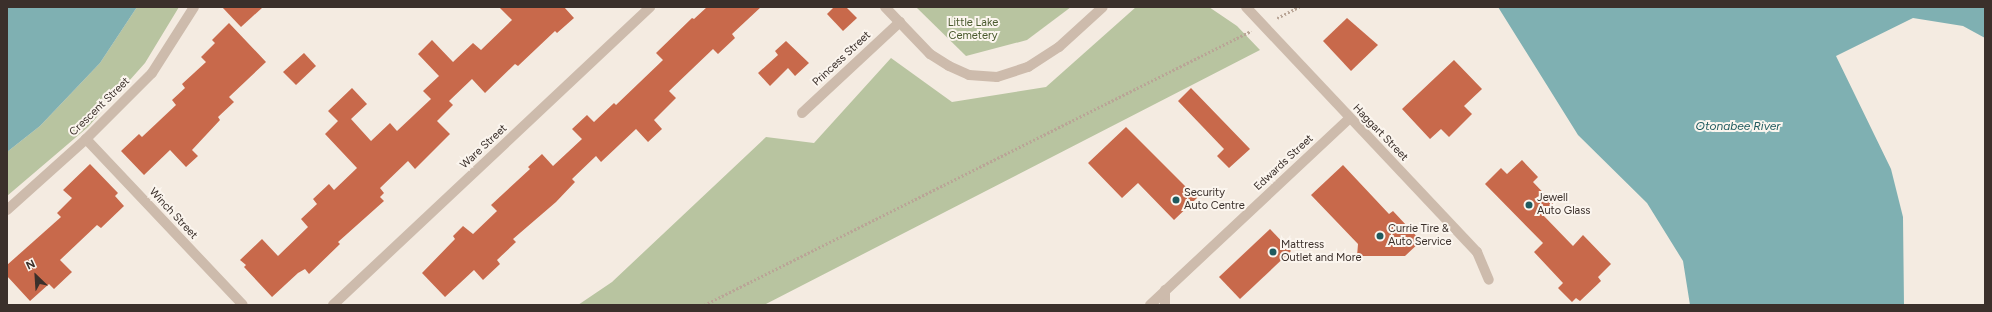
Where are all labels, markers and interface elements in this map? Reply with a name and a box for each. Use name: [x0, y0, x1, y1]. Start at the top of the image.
park label: Little Lake Cemetery: [948, 17, 998, 43]
street label: Princess Street: [810, 29, 874, 89]
street label: Crescent Street: [67, 75, 133, 139]
street label: Haggart Street: [1350, 102, 1410, 164]
water label: Otonabee River: [1696, 120, 1780, 134]
street label: Ware Street: [458, 122, 510, 172]
street label: Edwards Street: [1252, 132, 1316, 194]
street label: Winch Street: [146, 186, 200, 242]
place label: Security Auto Centre: [1184, 187, 1245, 213]
place label: Jewell Auto Glass: [1537, 192, 1590, 218]
marker: Security Auto Centre: [1171, 195, 1181, 205]
marker: Jewell Auto Glass: [1524, 200, 1534, 210]
place label: Currie Tire & Auto Service: [1388, 223, 1452, 249]
marker: Currie Tire & Auto Service: [1375, 231, 1385, 241]
place label: Mattress Outlet and More: [1281, 239, 1361, 265]
marker: Mattress Outlet and More: [1268, 247, 1278, 257]
north arrow: [16, 256, 56, 296]
text: N: [24, 257, 37, 272]

